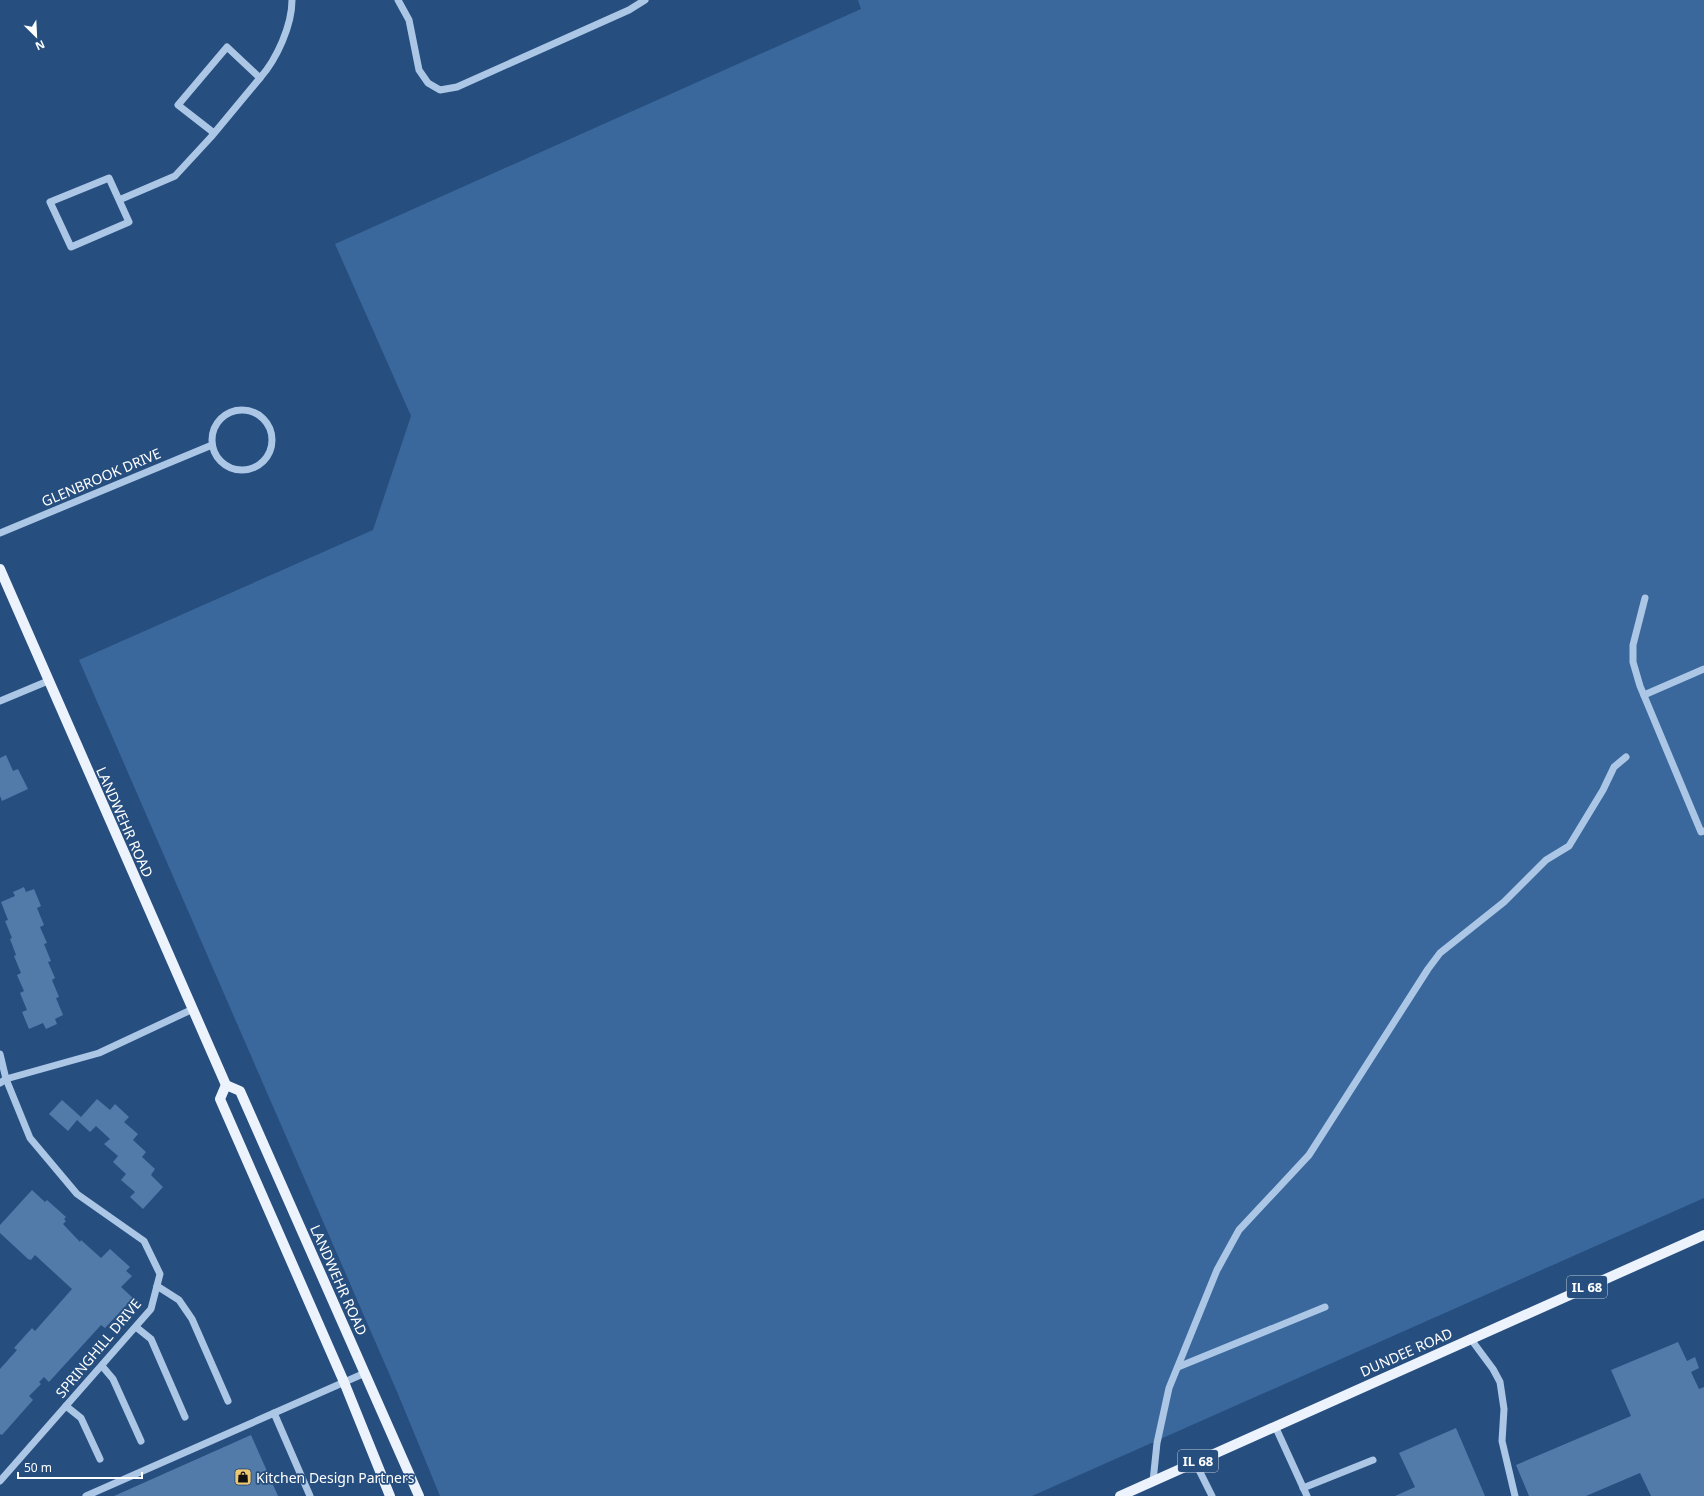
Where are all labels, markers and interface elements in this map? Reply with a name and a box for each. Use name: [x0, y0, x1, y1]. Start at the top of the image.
north arrow: [16, 16, 56, 56]
text: N: [33, 37, 47, 54]
street label: GLENBROOK DRIVE: [38, 443, 164, 511]
street label: LANDWEHR ROAD: [92, 764, 158, 880]
street label: LANDWEHR ROAD: [306, 1222, 372, 1338]
road number: IL 68: [1567, 1276, 1607, 1298]
street label: SPRINGHILL DRIVE: [51, 1295, 145, 1401]
street label: DUNDEE ROAD: [1357, 1323, 1455, 1381]
road number: IL 68: [1178, 1450, 1218, 1472]
scale bar: [18, 1454, 142, 1480]
text: 50 m: [24, 1459, 52, 1476]
shop icon: Kitchen Design Partners: [233, 1467, 253, 1487]
place label: Kitchen Design Partners: [256, 1468, 415, 1487]

